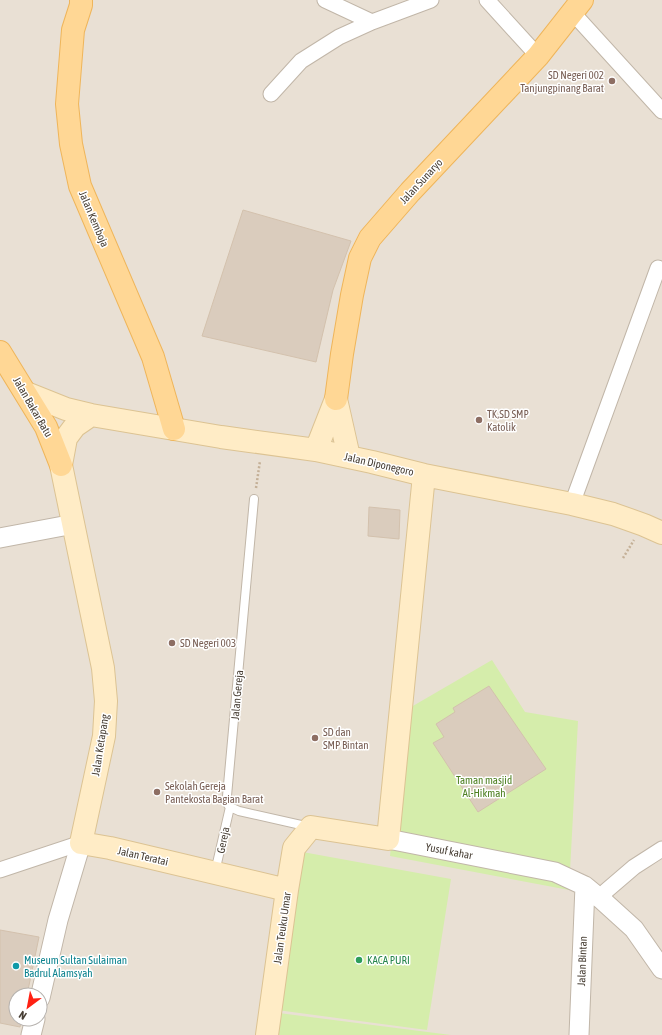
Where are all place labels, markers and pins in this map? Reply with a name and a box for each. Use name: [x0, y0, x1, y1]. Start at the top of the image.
place label: SD Negeri 002 Tanjungpinang Barat: [520, 69, 604, 94]
marker: SD Negeri 002 Tanjungpinang Barat: [607, 76, 617, 86]
place label: TK,SD SMP Katolik: [487, 408, 529, 433]
marker: TK,SD SMP Katolik: [474, 415, 484, 425]
place label: SD Negeri 003: [180, 637, 236, 649]
marker: SD Negeri 003: [167, 638, 177, 648]
place label: SD dan SMP Bintan: [323, 726, 369, 751]
marker: SD dan SMP Bintan: [310, 733, 320, 743]
place label: Sekolah Gereja Pantekosta Bagian Barat: [165, 780, 263, 805]
marker: Sekolah Gereja Pantekosta Bagian Barat: [152, 787, 162, 797]
place label: Museum Sultan Sulaiman Badrul Alamsyah: [24, 954, 127, 979]
place label: KACA PURI: [367, 954, 410, 966]
marker: KACA PURI: [354, 955, 364, 965]
marker: Museum Sultan Sulaiman Badrul Alamsyah: [11, 961, 21, 971]

